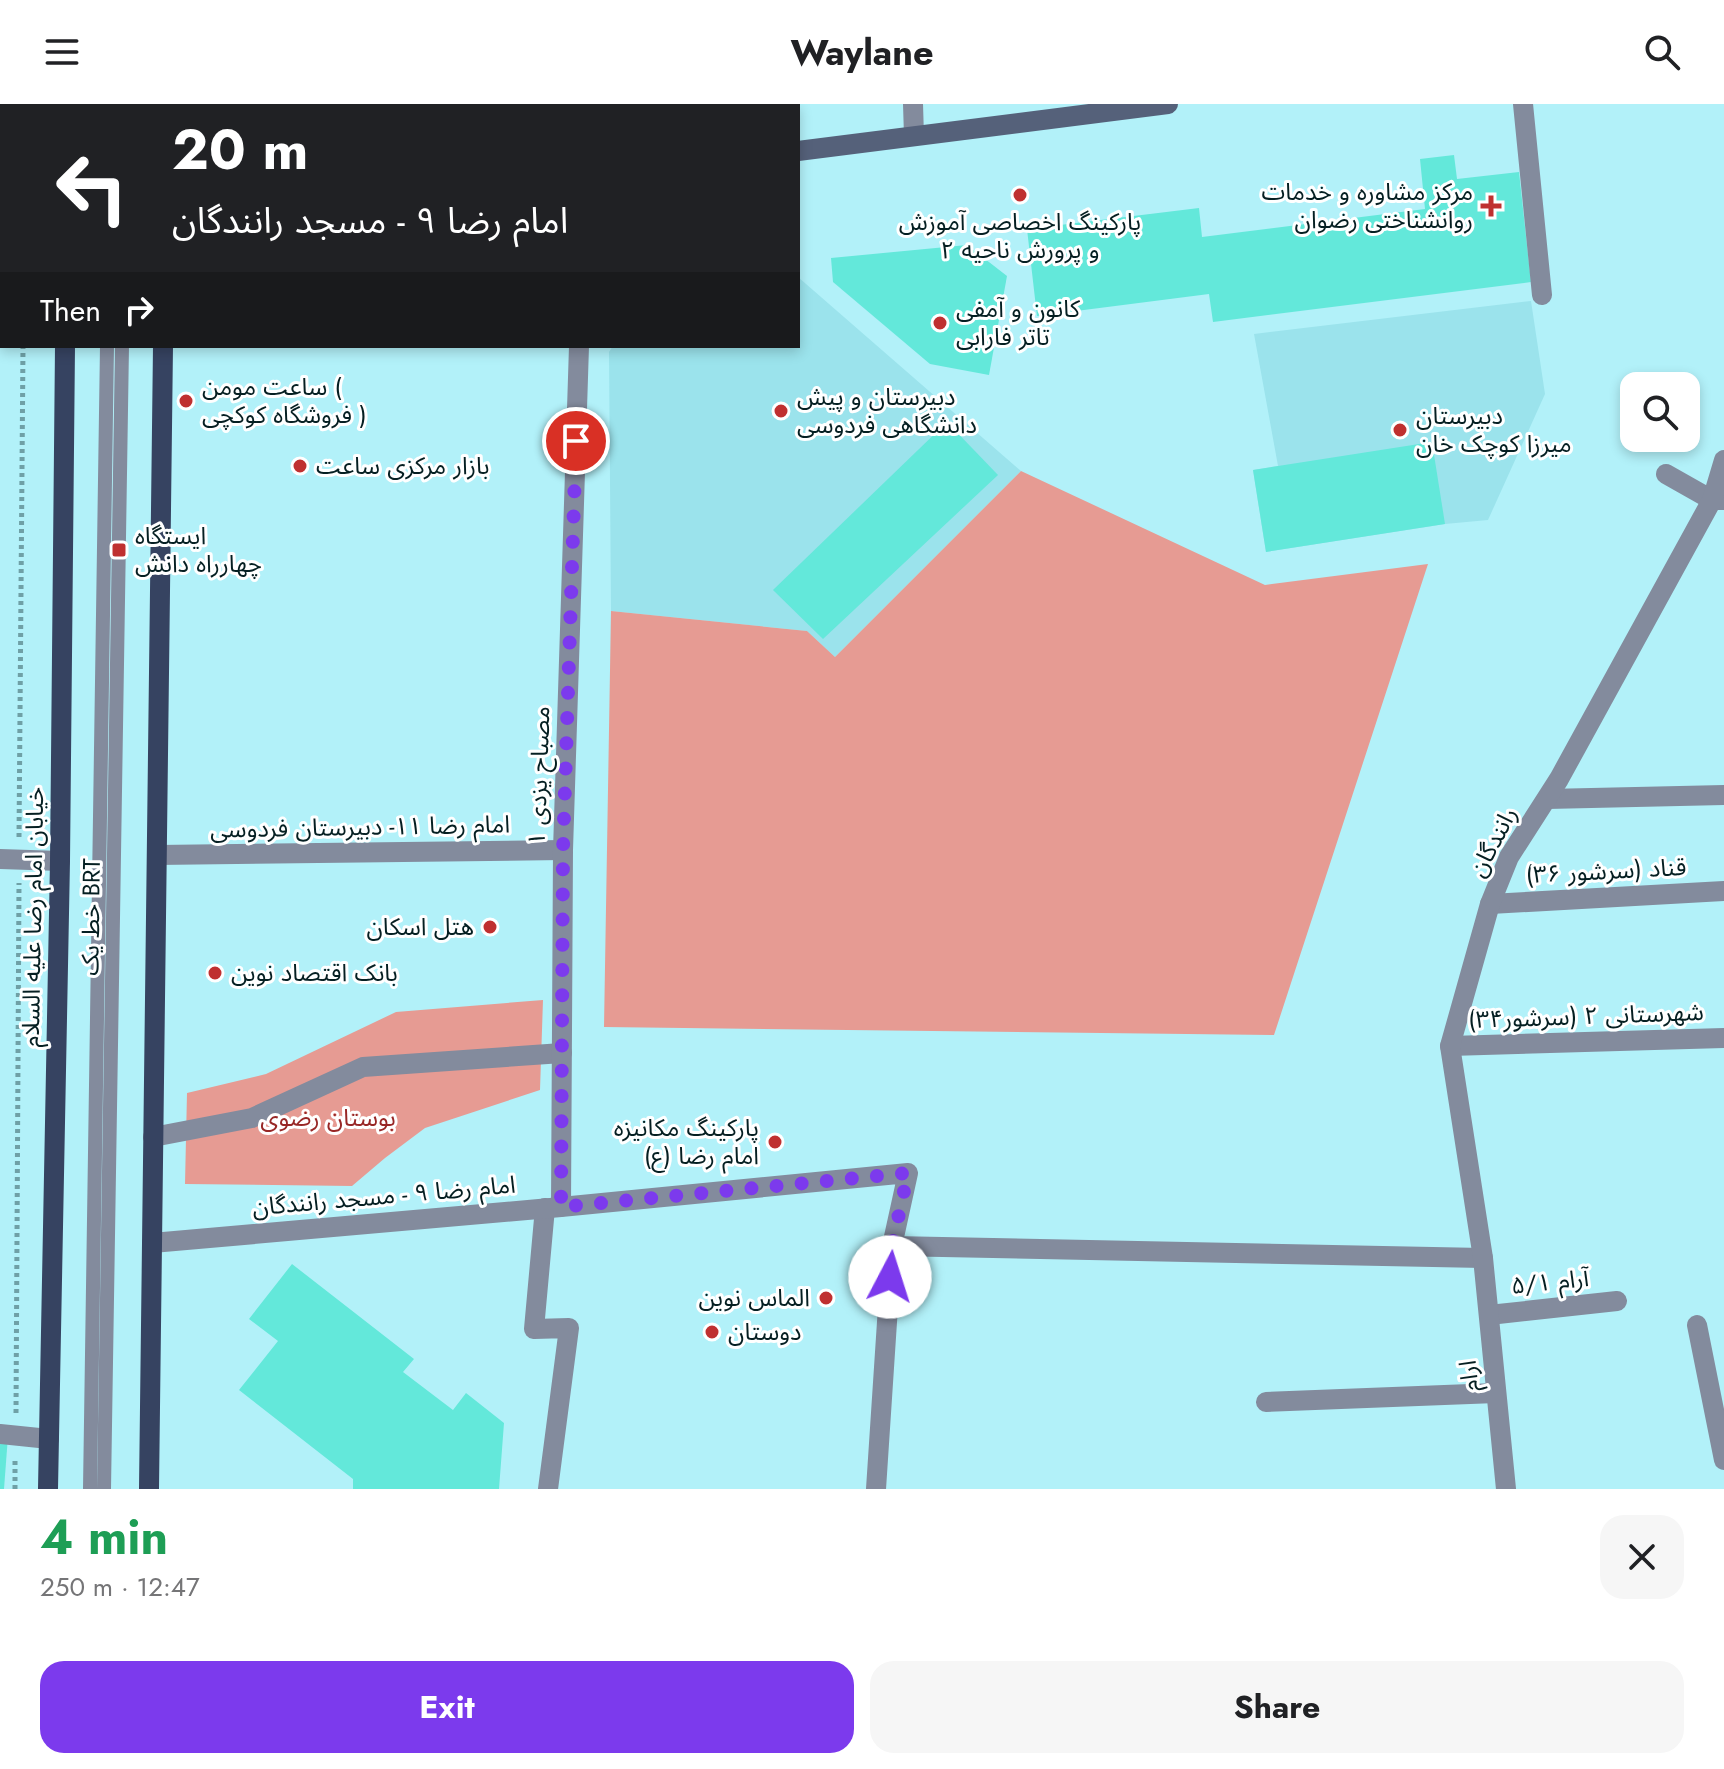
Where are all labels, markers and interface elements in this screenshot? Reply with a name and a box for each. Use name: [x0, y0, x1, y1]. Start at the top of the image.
text: Waylane: [790, 26, 934, 78]
icon: menu: [40, 30, 84, 74]
icon: search: [1640, 30, 1684, 74]
text: 20 m: [172, 109, 309, 190]
icon: left: [40, 136, 144, 240]
place label: مرکز مشاوره و خدمات روانشناختی رضوان: [1262, 174, 1473, 237]
marker: پارکینگ اخصاصی آموزش و پرورش ناحیه ۲: [1011, 186, 1029, 204]
text: امام رضا ۹ - مسجد رانندگان: [172, 194, 568, 246]
marker: مرکز مشاوره و خدمات روانشناختی رضوان: [1480, 195, 1502, 217]
place label: پارکینگ اخصاصی آموزش و پرورش ناحیه ۲: [899, 204, 1141, 267]
icon: right: [117, 288, 161, 332]
text: Then: [40, 289, 101, 332]
place label: کانون و آمفی تاتر فارابی: [956, 291, 1081, 354]
marker: کانون و آمفی تاتر فارابی: [931, 314, 949, 332]
place label: ساعت مومن ( فروشگاه کوکچی ): [202, 369, 367, 432]
map controls: [1620, 372, 1700, 452]
button: search: [1620, 372, 1700, 452]
place label: دبیرستان و پیش دانشگاهی فردوسی: [797, 379, 977, 442]
marker: ساعت مومن ( فروشگاه کوکچی ): [177, 392, 195, 410]
place label: دبیرستان میرزا کوچک خان: [1416, 398, 1572, 461]
marker: دبیرستان و پیش دانشگاهی فردوسی: [772, 402, 790, 420]
pin: [542, 407, 610, 475]
icon: arrive: [554, 419, 598, 463]
marker: دبیرستان میرزا کوچک خان: [1391, 421, 1409, 439]
place label: بازار مرکزی ساعت: [316, 448, 489, 483]
marker: بازار مرکزی ساعت: [291, 457, 309, 475]
place label: ایستگاه چهارراه دانش: [135, 518, 262, 581]
marker: ایستگاه چهارراه دانش: [110, 541, 128, 559]
street label: مصباح یزدی ۱: [519, 706, 558, 846]
street label: خیابان امام رضا علیه السلام: [13, 786, 53, 1048]
street label: رانندگان: [1460, 801, 1526, 883]
street label: امام رضا ۱۱- دبیرستان فردوسی: [210, 806, 510, 848]
street label: قناد (سرشور ۳۶): [1525, 849, 1687, 892]
street label: خط یک BRT: [72, 858, 109, 976]
place label: هتل اسکان: [366, 909, 474, 944]
marker: هتل اسکان: [481, 918, 499, 936]
place label: بانک اقتصاد نوین: [231, 955, 398, 990]
marker: بانک اقتصاد نوین: [206, 964, 224, 982]
street label: شهرستانی ۲ (سرشور۳۴): [1468, 994, 1704, 1037]
park label: بوستان رضوی: [260, 1100, 396, 1135]
place label: پارکینگ مکانیزه امام رضا (ع): [614, 1110, 759, 1174]
marker: پارکینگ مکانیزه امام رضا (ع): [766, 1133, 784, 1151]
street label: امام رضا ۹ - مسجد رانندگان: [251, 1167, 517, 1225]
position arrow: [848, 1235, 932, 1319]
street label: آرام ۵/۱: [1509, 1260, 1592, 1304]
place label: الماس نوين: [698, 1280, 810, 1315]
marker: الماس نوين: [817, 1289, 835, 1307]
place label: دوستان: [728, 1314, 801, 1349]
marker: دوستان: [703, 1323, 721, 1341]
street label: ارام: [1449, 1359, 1489, 1393]
text: 4 min: [40, 1503, 168, 1572]
button: close: [1600, 1515, 1684, 1599]
text: 250 m · 12:47: [40, 1568, 200, 1606]
button: Exit: [40, 1661, 854, 1753]
button: Share: [870, 1661, 1684, 1753]

